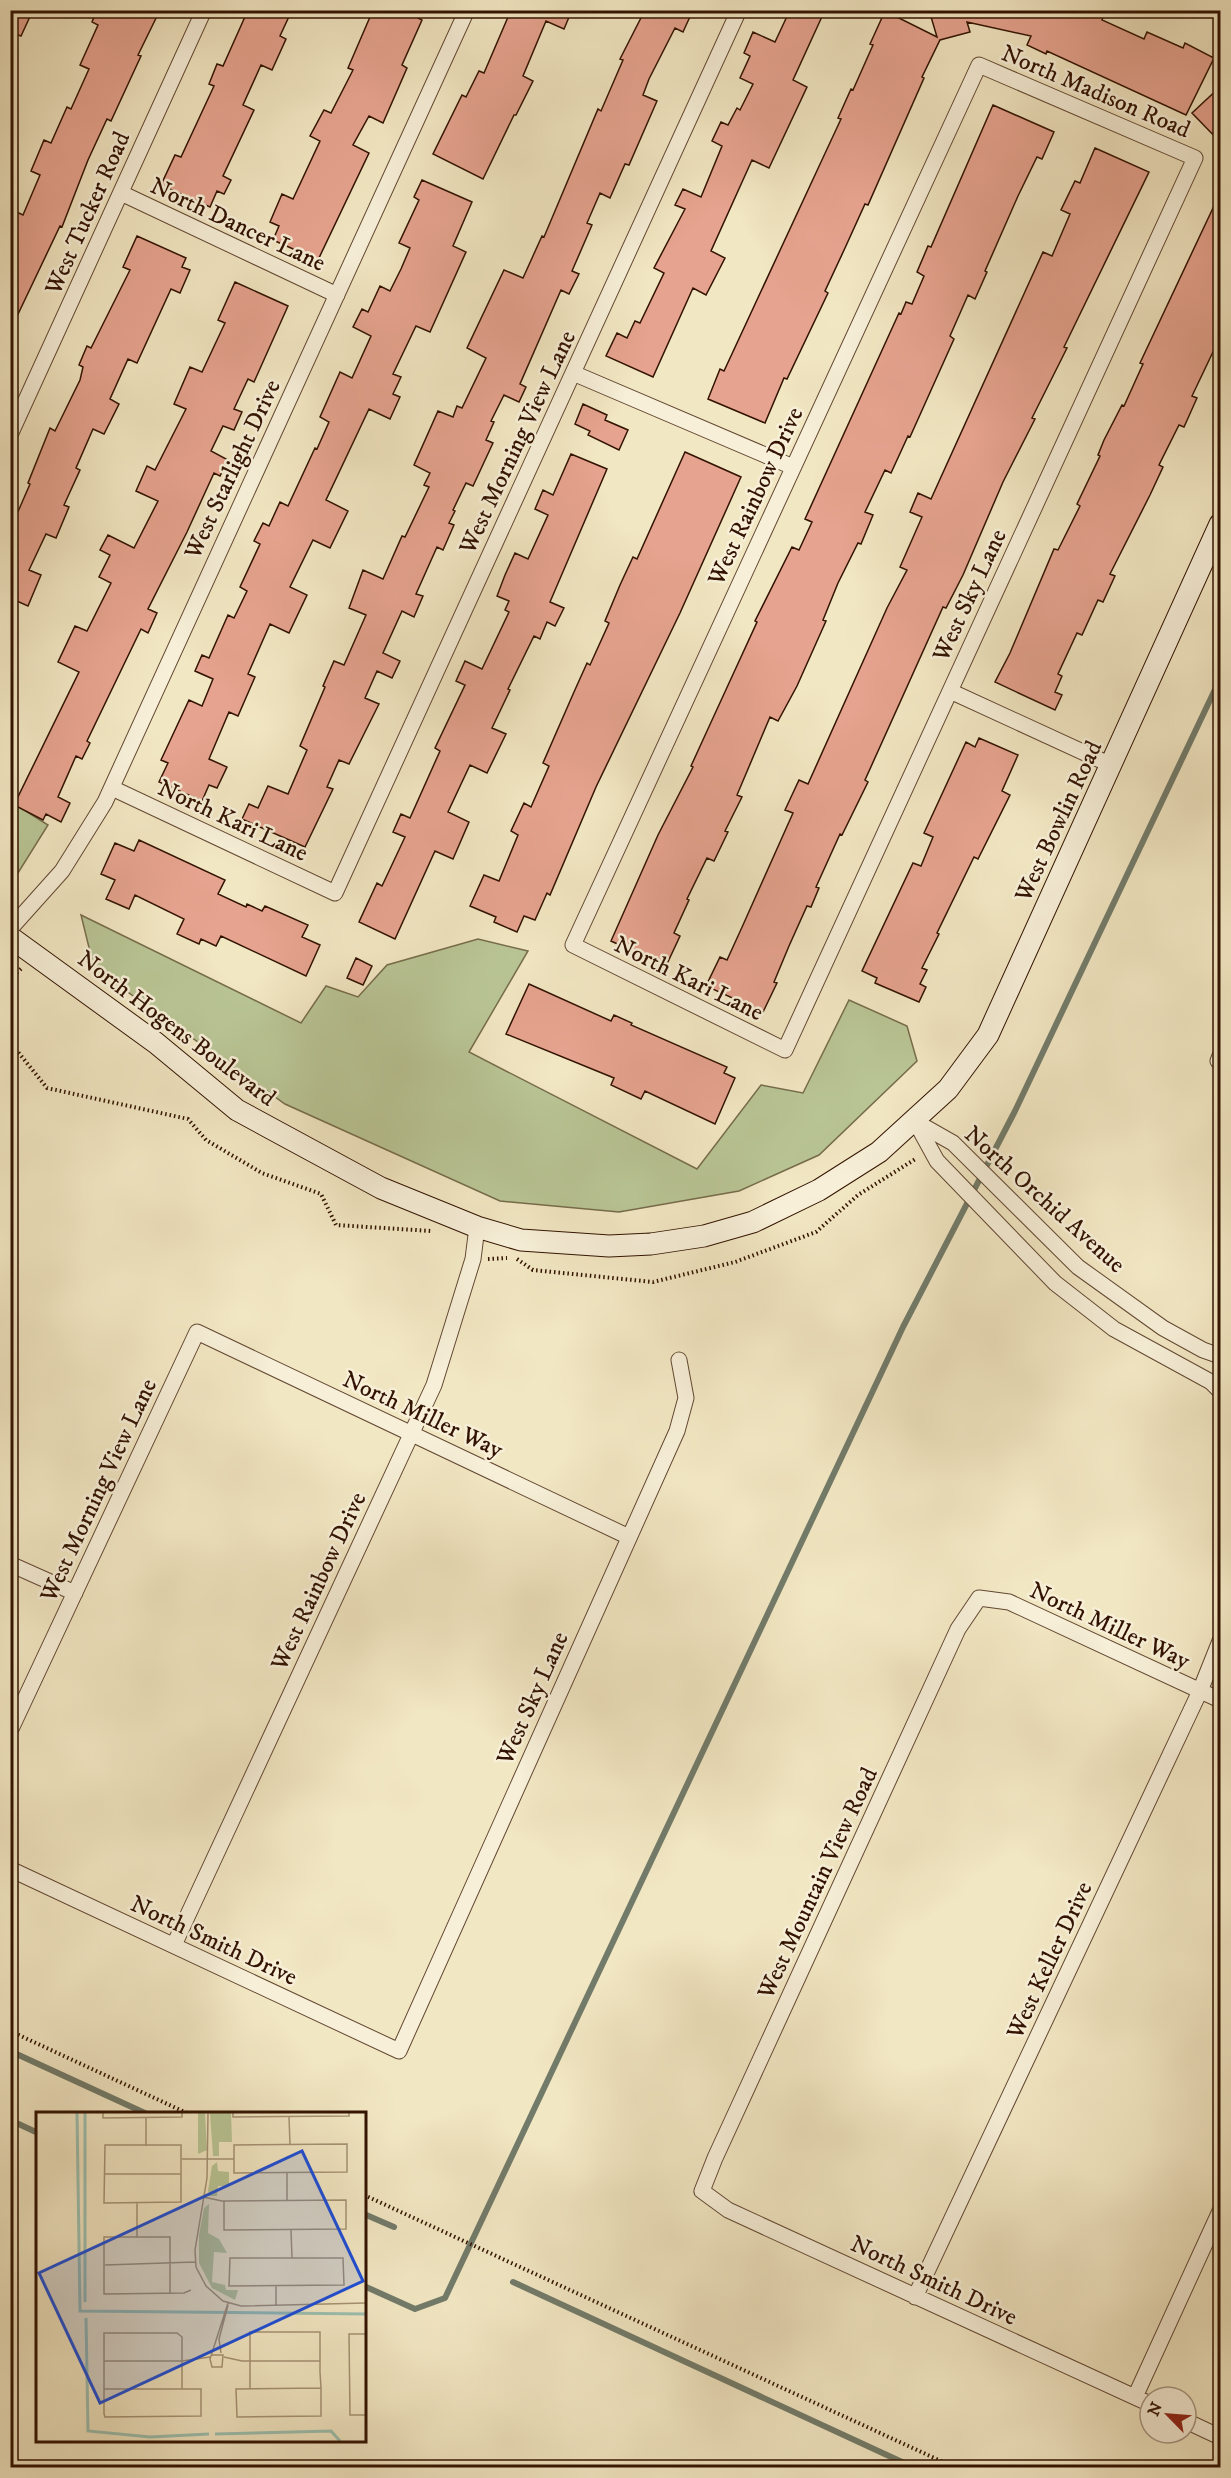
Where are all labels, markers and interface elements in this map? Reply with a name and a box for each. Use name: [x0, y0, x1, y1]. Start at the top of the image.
street label: North Madison Road: [997, 39, 1195, 145]
street label: West Tucker Road: [38, 127, 137, 301]
street label: North Dancer Lane: [145, 171, 330, 279]
street label: West Morning View Lane: [452, 326, 583, 560]
street label: West Starlight Drive: [178, 375, 288, 565]
street label: West Rainbow Drive: [701, 402, 810, 591]
street label: West Sky Lane: [926, 524, 1014, 667]
street label: West Bowlin Road: [1008, 736, 1109, 908]
street label: North Kari Lane: [153, 773, 313, 869]
street label: North Kari Lane: [609, 930, 768, 1028]
street label: North Hogens Boulevard: [71, 944, 282, 1113]
street label: North Orchid Avenue: [958, 1120, 1131, 1280]
street label: North Miller Way: [338, 1365, 508, 1465]
street label: West Morning View Lane: [33, 1374, 164, 1608]
street label: West Rainbow Drive: [264, 1487, 373, 1676]
street label: North Miller Way: [1025, 1576, 1195, 1676]
street label: West Sky Lane: [490, 1627, 576, 1771]
street label: West Mountain View Road: [751, 1763, 885, 2005]
street label: West Keller Drive: [1000, 1877, 1099, 2045]
street label: North Smith Drive: [125, 1889, 302, 1993]
inset map: [36, 2112, 366, 2442]
street label: North Smith Drive: [845, 2229, 1022, 2333]
north arrow: [1138, 2385, 1198, 2445]
text: N: [1143, 2399, 1167, 2419]

